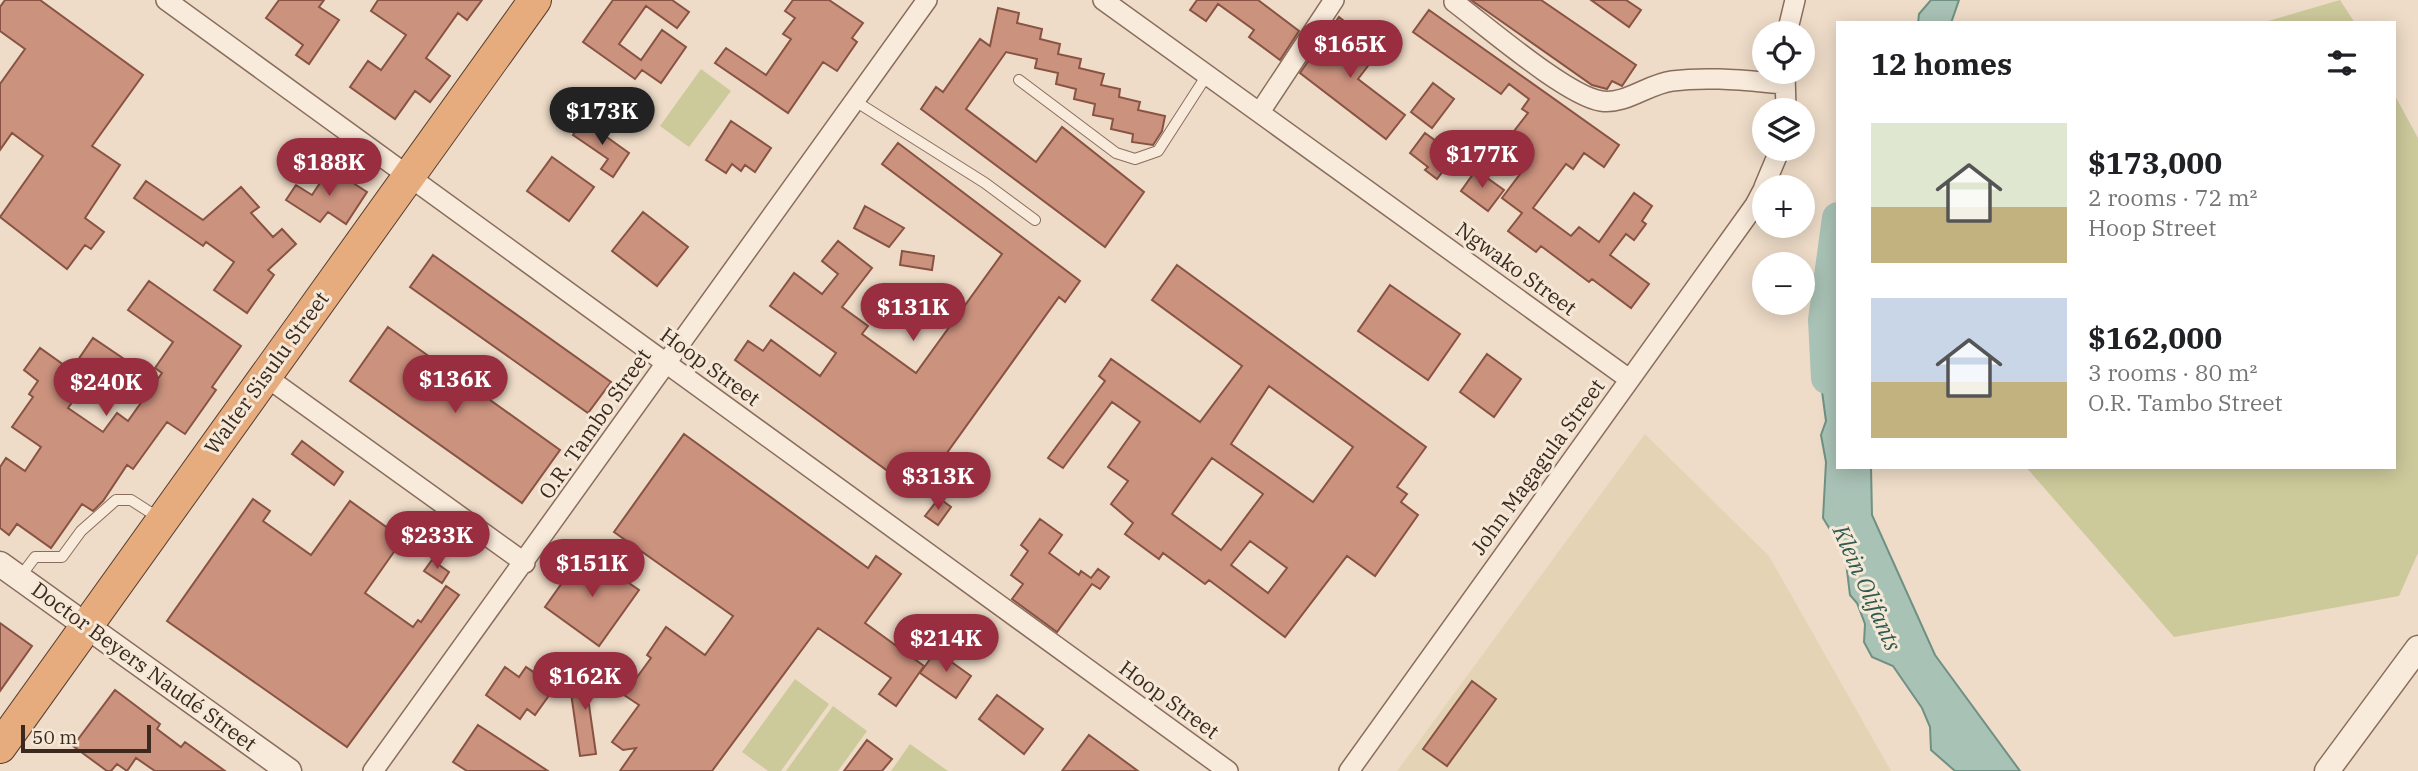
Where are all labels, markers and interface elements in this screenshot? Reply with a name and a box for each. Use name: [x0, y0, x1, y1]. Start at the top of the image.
pin: $165K: [1301, 20, 1399, 80]
map controls: [1752, 21, 1815, 315]
button: locate: [1752, 21, 1815, 84]
text: $165K: [1314, 28, 1386, 58]
text: 12 homes: [1871, 44, 2012, 83]
icon: filters: [2323, 44, 2361, 82]
pin: $173K: [553, 88, 651, 147]
text: $173K: [566, 95, 638, 125]
button: layers: [1752, 98, 1815, 161]
pin: $177K: [1433, 130, 1531, 190]
pin: $188K: [280, 138, 378, 198]
text: $177K: [1446, 138, 1518, 168]
text: $173,000: [2088, 143, 2222, 182]
text: $188K: [293, 146, 365, 176]
icon: home: [1927, 151, 2011, 235]
button: +: [1752, 175, 1815, 238]
text: 2 rooms · 72 m²: [2088, 182, 2258, 212]
text: Hoop Street: [2088, 212, 2216, 242]
street label: Ngwako Street: [1451, 215, 1583, 321]
button: −: [1752, 252, 1815, 315]
pin: $131K: [864, 284, 962, 343]
street label: Walter Sisulu Street: [198, 285, 335, 460]
text: $131K: [877, 291, 949, 321]
text: $162,000: [2088, 318, 2222, 357]
street label: Hoop Street: [655, 320, 766, 412]
icon: home: [1927, 326, 2011, 410]
street label: O.R. Tambo Street: [532, 343, 657, 504]
pin: $136K: [406, 356, 504, 415]
text: 3 rooms · 80 m²: [2088, 357, 2258, 387]
pin: $240K: [57, 358, 155, 418]
text: $136K: [419, 363, 491, 393]
text: $240K: [70, 366, 142, 396]
street label: John Magagula Street: [1464, 373, 1611, 560]
text: O.R. Tambo Street: [2088, 387, 2283, 417]
pin: $313K: [889, 452, 987, 512]
text: $313K: [902, 460, 974, 490]
pin: $233K: [388, 512, 486, 571]
text: $233K: [401, 519, 473, 549]
water label: Klein Olifants: [1826, 519, 1909, 656]
pin: $151K: [543, 540, 641, 599]
text: $151K: [556, 547, 628, 577]
street label: Doctor Beyers Naudé Street: [27, 575, 263, 757]
pin: $214K: [897, 614, 995, 674]
text: $214K: [910, 622, 982, 652]
pin: $162K: [536, 652, 634, 712]
street label: Hoop Street: [1114, 653, 1225, 745]
text: $162K: [549, 660, 621, 690]
scale bar: [21, 722, 150, 754]
text: 50 m: [32, 725, 77, 749]

